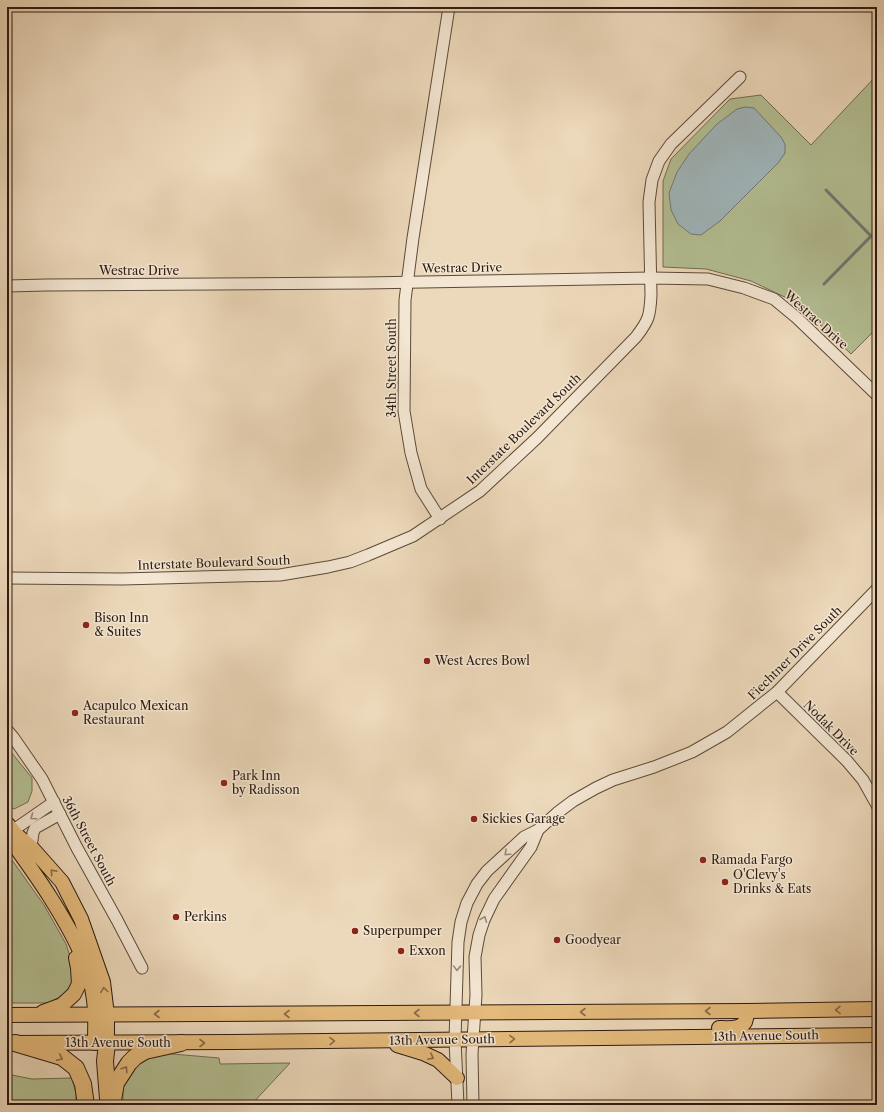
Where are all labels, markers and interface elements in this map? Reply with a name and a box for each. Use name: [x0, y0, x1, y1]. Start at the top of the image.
street label: Westrac Drive: [421, 259, 503, 276]
street label: Westrac Drive: [98, 263, 179, 278]
street label: Westrac Drive: [781, 287, 851, 352]
street label: 34th Street South: [384, 318, 399, 418]
street label: Interstate Boulevard South: [464, 370, 584, 487]
street label: Interstate Boulevard South: [137, 552, 291, 573]
street label: Fiechtner Drive South: [745, 602, 845, 703]
place label: Bison Inn & Suites: [94, 610, 149, 639]
marker: Bison Inn & Suites: [81, 620, 91, 630]
place label: West Acres Bowl: [434, 653, 530, 668]
marker: West Acres Bowl: [422, 656, 432, 666]
street label: Nodak Drive: [801, 697, 862, 758]
place label: Acapulco Mexican Restaurant: [82, 698, 189, 727]
marker: Acapulco Mexican Restaurant: [70, 708, 80, 718]
place label: Park Inn by Radisson: [232, 768, 300, 797]
marker: Park Inn by Radisson: [219, 778, 229, 788]
street label: 36th Street South: [59, 793, 120, 889]
place label: Sickies Garage: [482, 811, 565, 826]
one-way arrow: [30, 812, 37, 820]
marker: Sickies Garage: [469, 814, 479, 824]
one-way arrow: [504, 848, 512, 856]
place label: Ramada Fargo: [711, 852, 793, 867]
marker: Ramada Fargo: [698, 855, 708, 865]
place label: O'Clevy's Drinks & Eats: [733, 867, 811, 896]
one-way arrow: [50, 869, 57, 877]
marker: O'Clevy's Drinks & Eats: [720, 877, 730, 887]
place label: Perkins: [184, 909, 227, 924]
marker: Perkins: [171, 912, 181, 922]
one-way arrow: [480, 916, 488, 923]
place label: Superpumper: [363, 923, 442, 938]
marker: Superpumper: [350, 926, 360, 936]
place label: Goodyear: [565, 932, 621, 947]
marker: Goodyear: [552, 935, 562, 945]
place label: Exxon: [409, 943, 446, 958]
marker: Exxon: [396, 946, 406, 956]
one-way arrow: [453, 965, 461, 971]
one-way arrow: [100, 987, 109, 993]
one-way arrow: [835, 1006, 841, 1014]
one-way arrow: [705, 1007, 711, 1016]
one-way arrow: [580, 1008, 586, 1016]
one-way arrow: [414, 1009, 420, 1017]
one-way arrow: [154, 1010, 160, 1019]
one-way arrow: [284, 1010, 290, 1018]
street label: 13th Avenue South: [713, 1027, 819, 1044]
street label: 13th Avenue South: [389, 1031, 495, 1048]
street label: 13th Avenue South: [65, 1035, 171, 1050]
one-way arrow: [509, 1035, 515, 1043]
one-way arrow: [329, 1037, 335, 1045]
one-way arrow: [199, 1039, 205, 1047]
one-way arrow: [427, 1052, 434, 1060]
one-way arrow: [56, 1053, 63, 1061]
one-way arrow: [120, 1066, 128, 1073]

